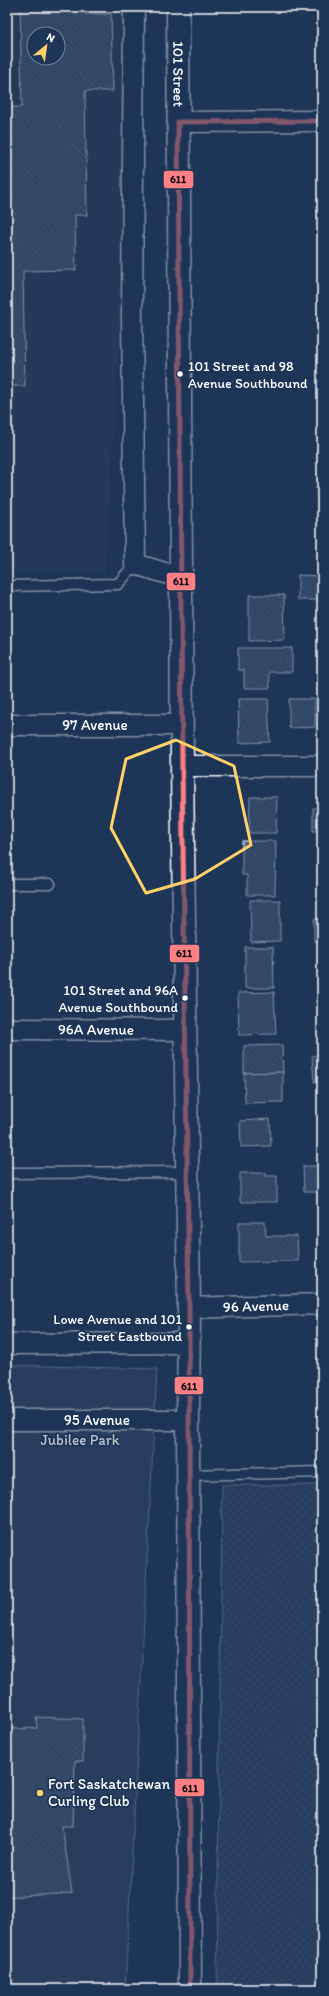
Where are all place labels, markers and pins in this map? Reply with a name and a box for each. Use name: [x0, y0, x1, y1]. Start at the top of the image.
place label: 101 Street and 98 Avenue Southbound: [188, 358, 308, 392]
marker: 101 Street and 98 Avenue Southbound: [175, 369, 185, 379]
place label: 101 Street and 96A Avenue Southbound: [58, 982, 179, 1016]
marker: 101 Street and 96A Avenue Southbound: [180, 993, 190, 1003]
place label: Lowe Avenue and 101 Street Eastbound: [53, 1311, 182, 1345]
marker: Lowe Avenue and 101 Street Eastbound: [184, 1322, 194, 1332]
place label: Fort Saskatchewan Curling Club: [48, 1775, 170, 1810]
marker: Fort Saskatchewan Curling Club: [35, 1788, 45, 1798]

